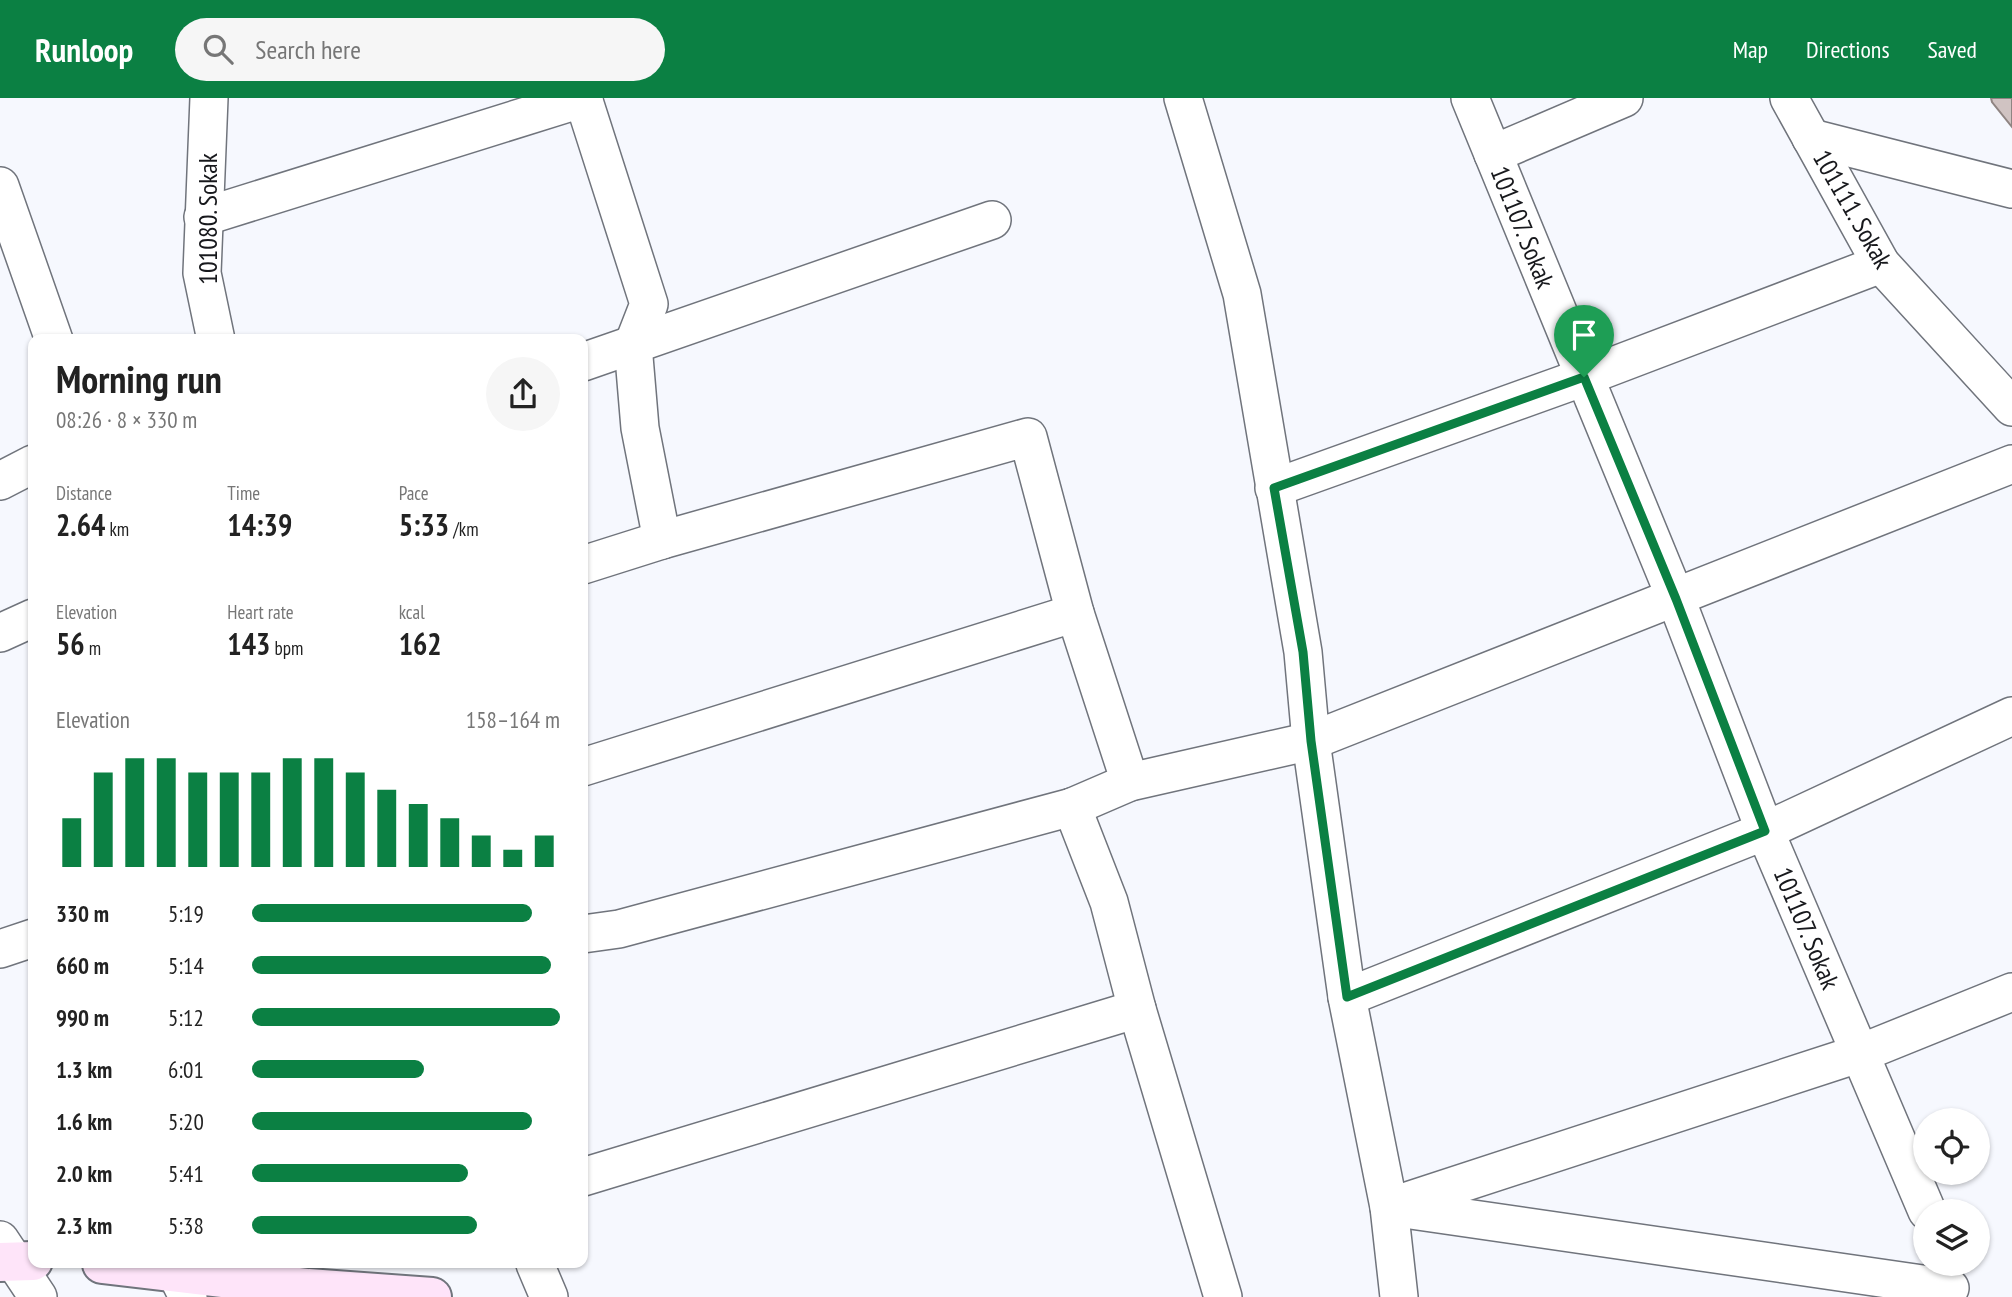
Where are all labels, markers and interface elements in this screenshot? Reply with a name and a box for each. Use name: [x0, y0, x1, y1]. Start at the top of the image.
search box: [175, 18, 665, 81]
text: Runloop: [35, 28, 133, 71]
icon: search: [199, 30, 237, 68]
text: Search here: [255, 33, 361, 66]
text: Map: [1733, 34, 1768, 65]
text: Directions: [1806, 34, 1890, 65]
text: Saved: [1928, 34, 1977, 65]
street label: 101111. Sokak: [1806, 144, 1900, 274]
street label: 101080. Sokak: [191, 153, 224, 285]
street label: 101107. Sokak: [1483, 161, 1563, 293]
pin: [1554, 305, 1614, 377]
icon: arrive: [1565, 316, 1603, 354]
text: Morning run: [56, 354, 222, 403]
button: share: [486, 357, 560, 431]
text: 08:26 · 8 × 330 m: [56, 405, 197, 434]
text: Distance: [56, 481, 112, 505]
text: Time: [227, 481, 260, 505]
text: Pace: [399, 481, 429, 505]
text: 2.64: [56, 505, 105, 544]
text: 14:39: [227, 505, 292, 544]
text: 5:33: [399, 505, 449, 544]
text: km: [105, 517, 129, 541]
text: /km: [449, 517, 479, 541]
text: Elevation: [56, 600, 117, 624]
text: Heart rate: [227, 600, 294, 624]
text: kcal: [399, 600, 425, 624]
text: 56: [56, 624, 85, 663]
text: 143: [227, 624, 270, 663]
text: 162: [399, 624, 442, 663]
text: m: [85, 636, 101, 660]
text: bpm: [270, 636, 303, 660]
text: Elevation: [56, 705, 130, 734]
text: 158–164 m: [466, 705, 560, 734]
street label: 101107. Sokak: [1767, 862, 1847, 994]
text: 330 m: [56, 899, 109, 928]
text: 5:19: [168, 899, 204, 928]
text: 660 m: [56, 951, 109, 980]
text: 5:14: [168, 951, 204, 980]
text: 990 m: [56, 1003, 109, 1032]
text: 5:12: [168, 1003, 204, 1032]
text: 1.3 km: [56, 1055, 112, 1084]
text: 6:01: [168, 1055, 204, 1084]
text: 1.6 km: [56, 1107, 112, 1136]
text: 5:20: [168, 1107, 204, 1136]
map controls: [1913, 1108, 1990, 1276]
button: locate: [1913, 1108, 1990, 1185]
text: 2.0 km: [56, 1159, 112, 1188]
text: 5:41: [168, 1159, 204, 1188]
button: layers: [1913, 1199, 1990, 1276]
text: 2.3 km: [56, 1211, 112, 1240]
text: 5:38: [168, 1211, 204, 1240]

